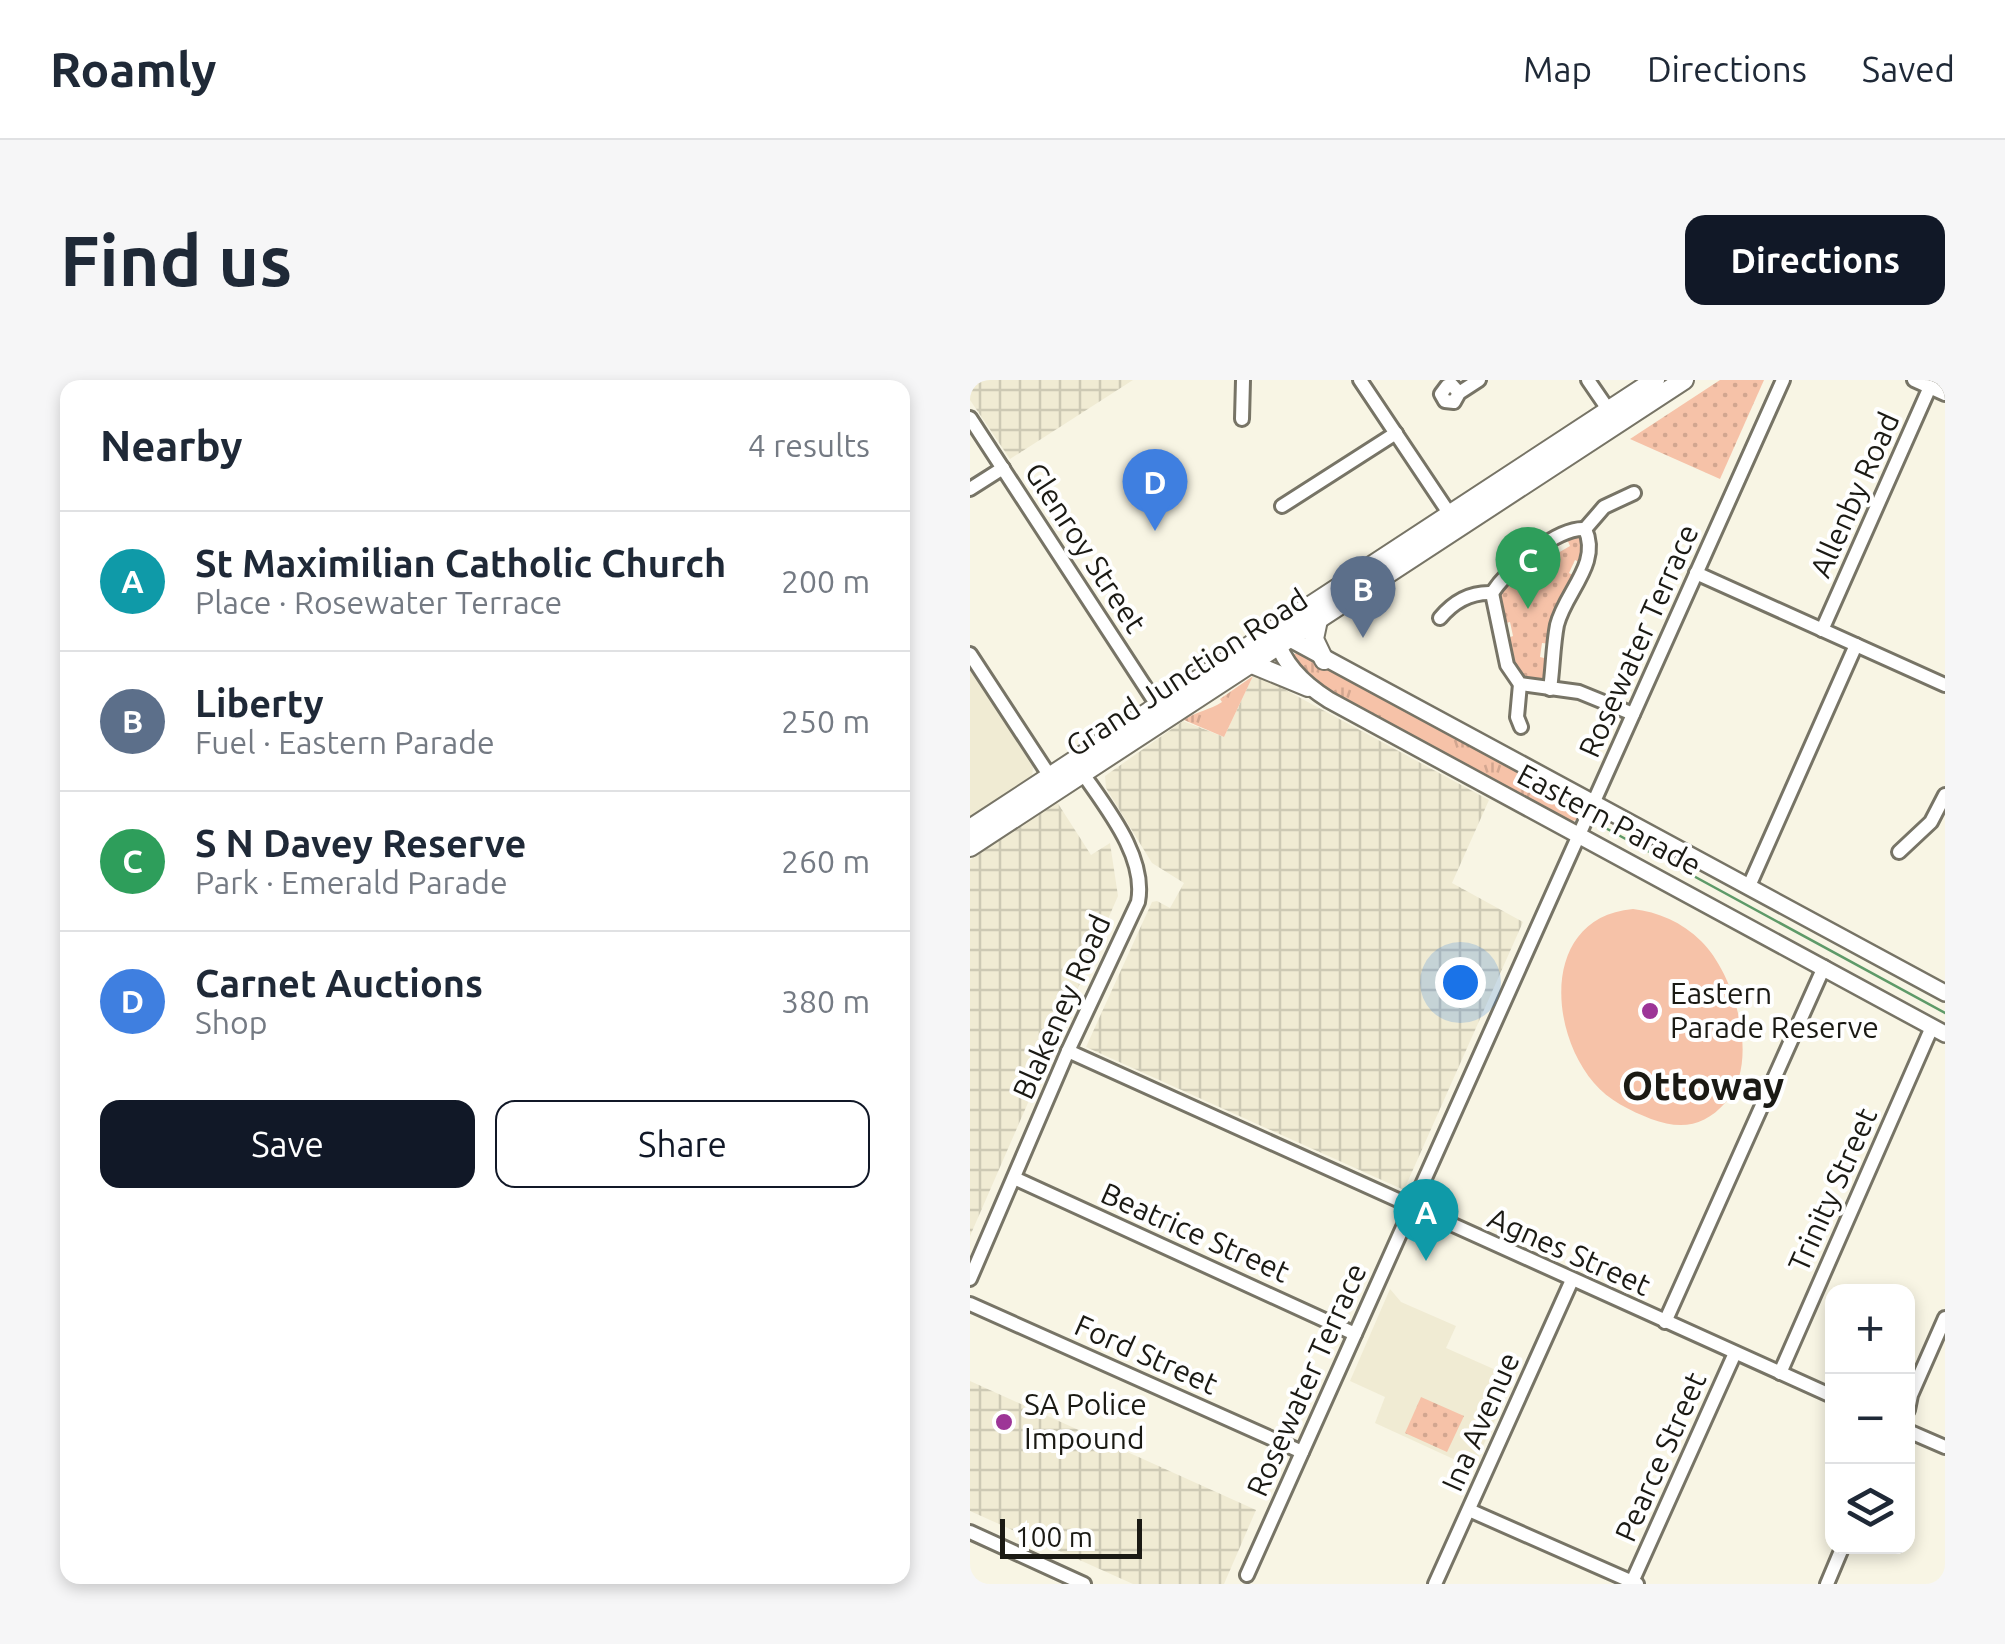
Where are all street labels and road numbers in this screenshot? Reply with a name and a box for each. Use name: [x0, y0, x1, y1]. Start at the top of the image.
street label: Allenby Road: [1803, 407, 1906, 582]
street label: Glenroy Street: [1018, 456, 1153, 639]
street label: Rosewater Terrace: [1571, 519, 1705, 762]
street label: Grand Junction Road: [1059, 581, 1314, 763]
street label: Eastern Parade: [1512, 756, 1707, 882]
street label: Blakeney Road: [1005, 909, 1117, 1104]
street label: Trinity Street: [1781, 1102, 1883, 1277]
street label: Beatrice Street: [1096, 1175, 1295, 1289]
street label: Agnes Street: [1483, 1200, 1656, 1302]
street label: Rosewater Terrace: [1239, 1258, 1373, 1501]
street label: Ford Street: [1070, 1307, 1223, 1401]
street label: Ina Avenue: [1434, 1347, 1526, 1496]
street label: Pearce Street: [1608, 1366, 1713, 1547]

